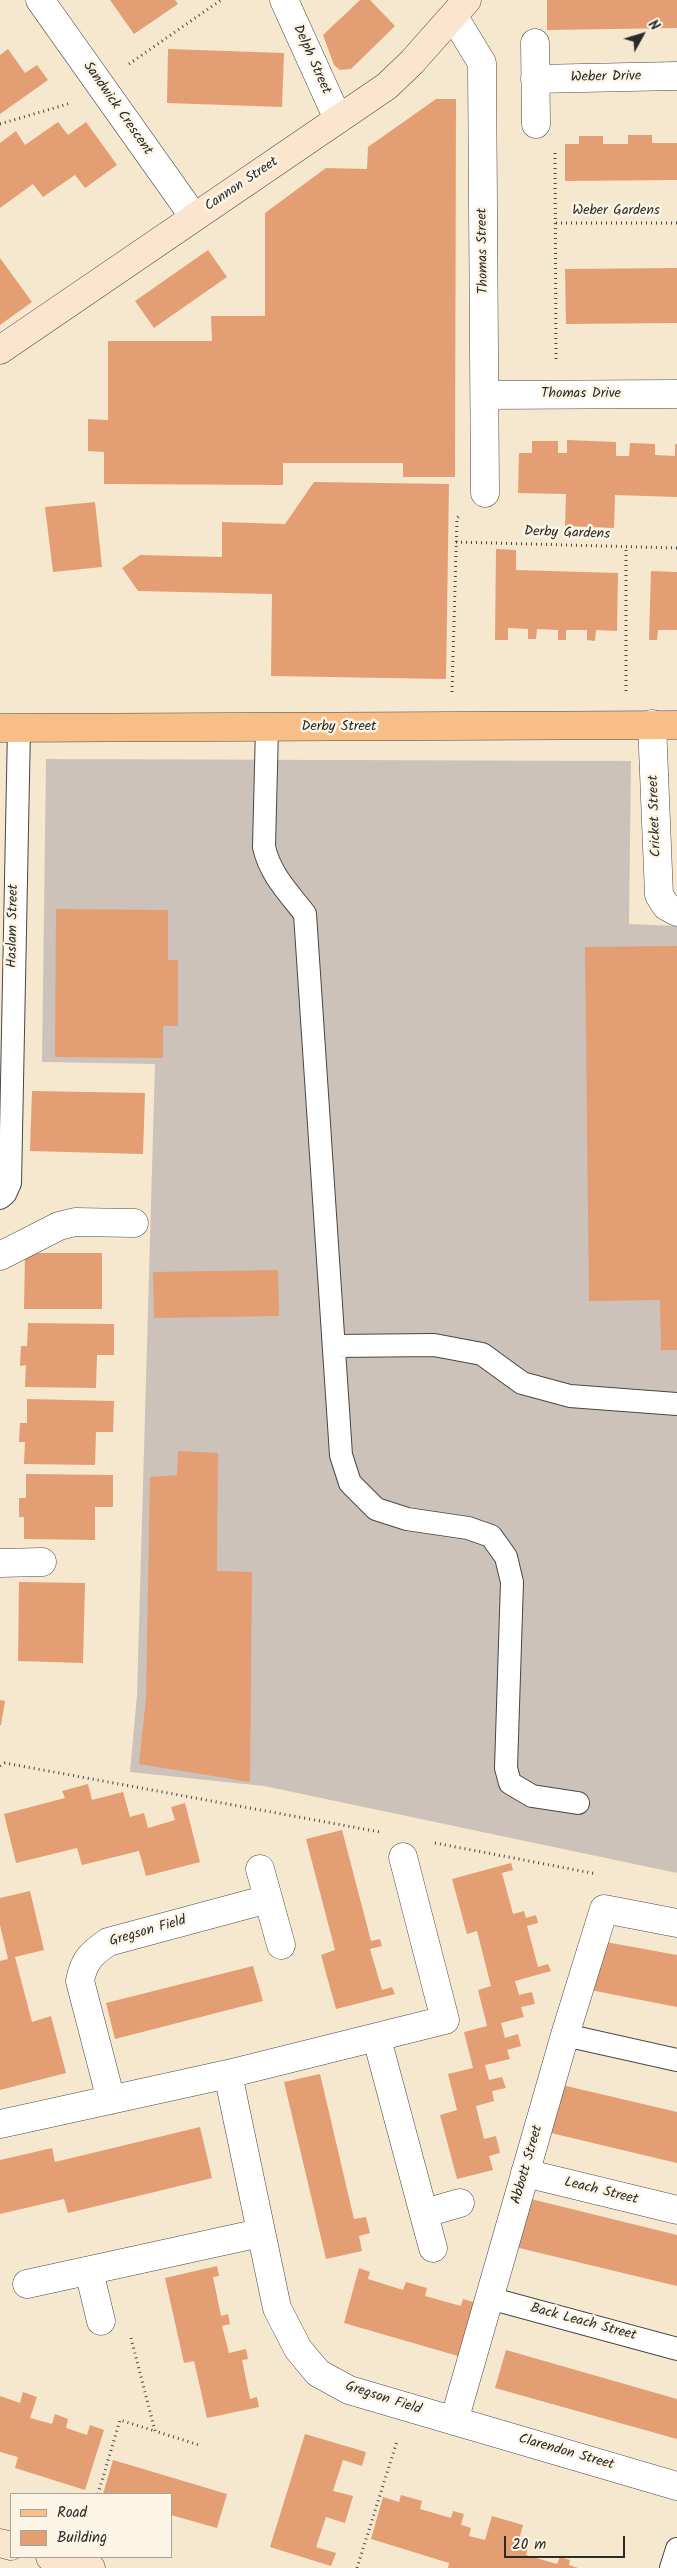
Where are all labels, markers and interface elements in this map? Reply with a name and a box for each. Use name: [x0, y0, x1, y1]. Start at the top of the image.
north arrow: [617, 10, 667, 60]
text: N: [642, 15, 665, 36]
street label: Delph Street: [288, 23, 334, 97]
street label: Sandwick Crescent: [78, 59, 156, 159]
street label: Weber Drive: [571, 69, 641, 87]
street label: Cannon Street: [202, 154, 282, 216]
street label: Weber Gardens: [572, 204, 660, 220]
street label: Thomas Street: [475, 208, 493, 294]
street label: Thomas Drive: [541, 387, 621, 403]
street label: Derby Gardens: [524, 524, 610, 544]
street label: Derby Street: [302, 720, 376, 736]
street label: Cricket Street: [646, 775, 666, 857]
street label: Haslam Street: [5, 884, 23, 968]
street label: Gregson Field: [108, 1913, 188, 1951]
street label: Abbott Street: [509, 2124, 547, 2206]
street label: Leach Street: [562, 2175, 640, 2209]
street label: Back Leach Street: [528, 2301, 638, 2345]
street label: Gregson Field: [343, 2379, 423, 2419]
street label: Clarendon Street: [516, 2431, 616, 2475]
legend: [10, 2493, 172, 2558]
text: Road: [57, 2501, 87, 2525]
text: Building: [57, 2526, 107, 2550]
scale bar: [507, 2526, 628, 2558]
text: 20 m: [512, 2533, 546, 2557]

